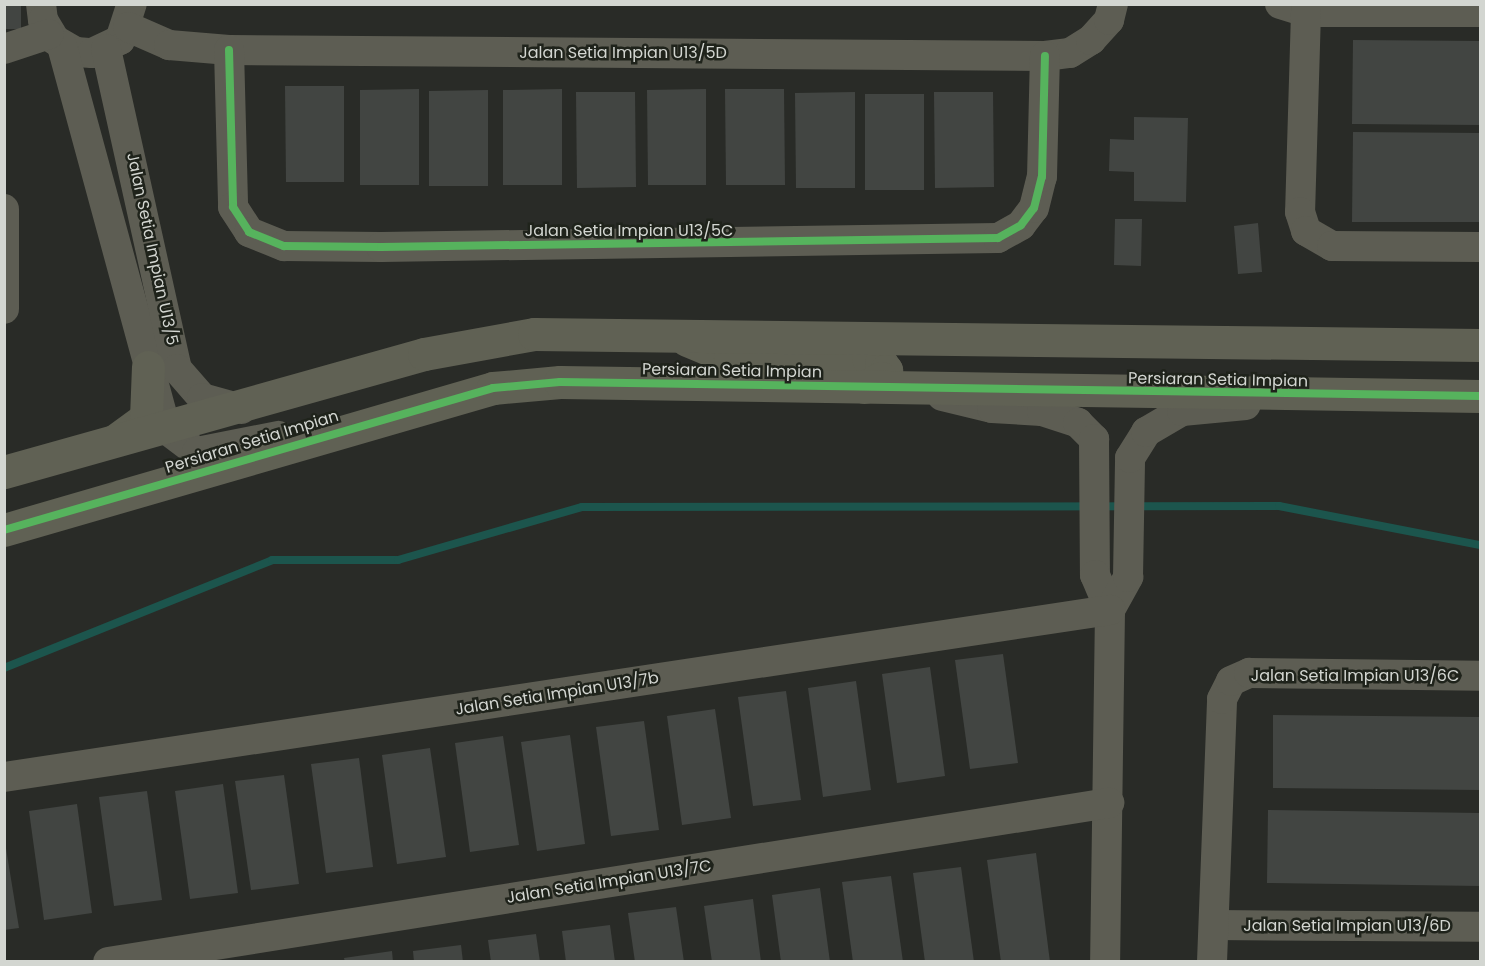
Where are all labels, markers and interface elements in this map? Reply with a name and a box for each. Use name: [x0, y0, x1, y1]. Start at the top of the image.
street label: Jalan Setia Impian U13/5D: [519, 43, 727, 63]
street label: Jalan Setia Impian U13/5: [122, 151, 182, 347]
street label: Jalan Setia Impian U13/5C: [525, 221, 733, 241]
street label: Persiaran Setia Impian: [642, 360, 822, 382]
street label: Persiaran Setia Impian: [1128, 369, 1308, 391]
street label: Persiaran Setia Impian: [163, 407, 341, 477]
street label: Jalan Setia Impian U13/6C: [1251, 666, 1459, 686]
street label: Jalan Setia Impian U13/7b: [454, 668, 660, 720]
street label: Jalan Setia Impian U13/7C: [505, 856, 713, 908]
street label: Jalan Setia Impian U13/6D: [1243, 916, 1451, 936]

